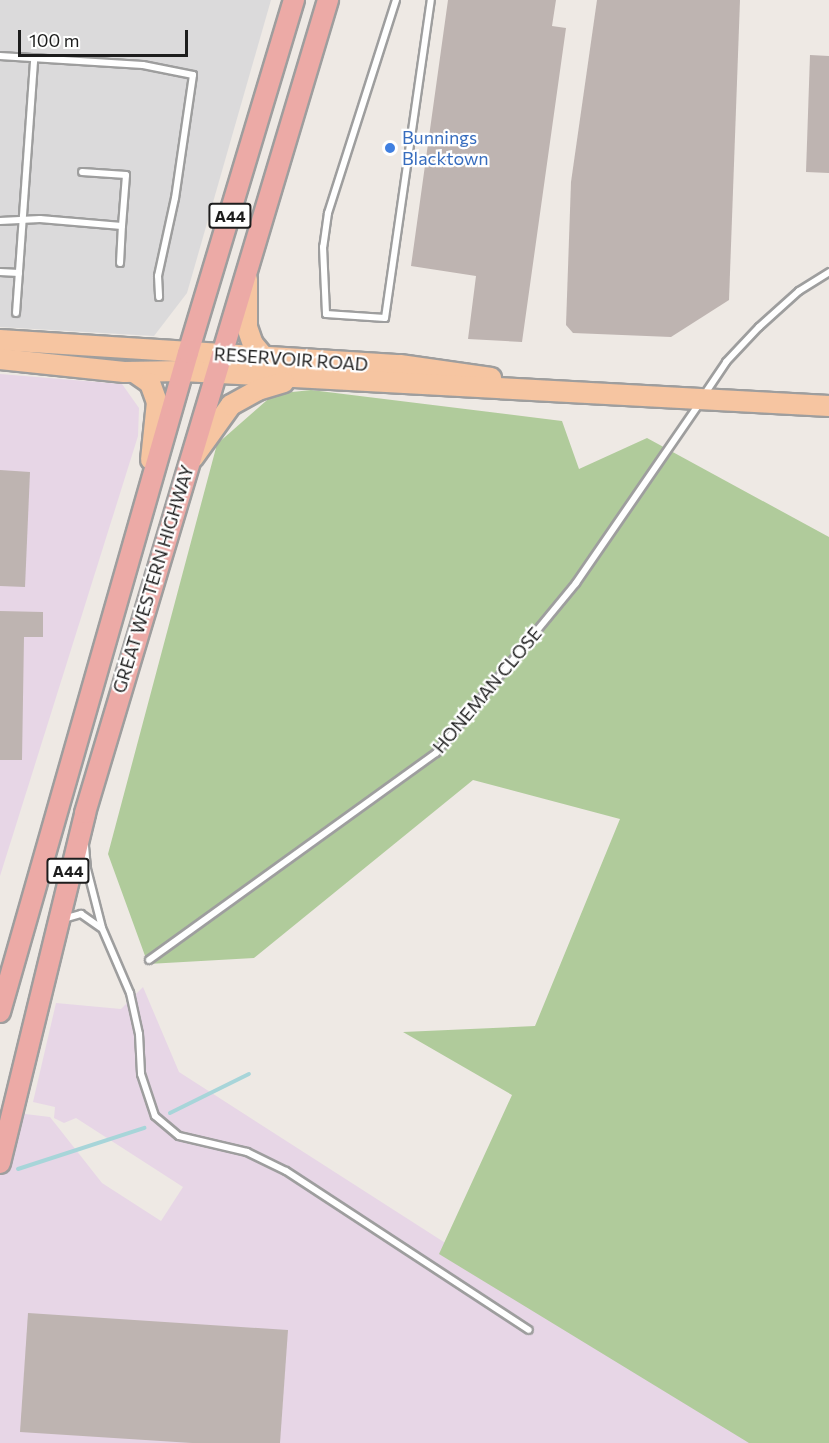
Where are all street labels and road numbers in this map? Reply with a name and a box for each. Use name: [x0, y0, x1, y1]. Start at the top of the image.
road number: A44: [208, 203, 252, 229]
street label: RESERVOIR ROAD: [213, 343, 369, 375]
street label: GREAT WESTERN HIGHWAY: [108, 462, 198, 696]
street label: HONEMAN CLOSE: [428, 623, 546, 757]
road number: A44: [46, 858, 90, 884]

